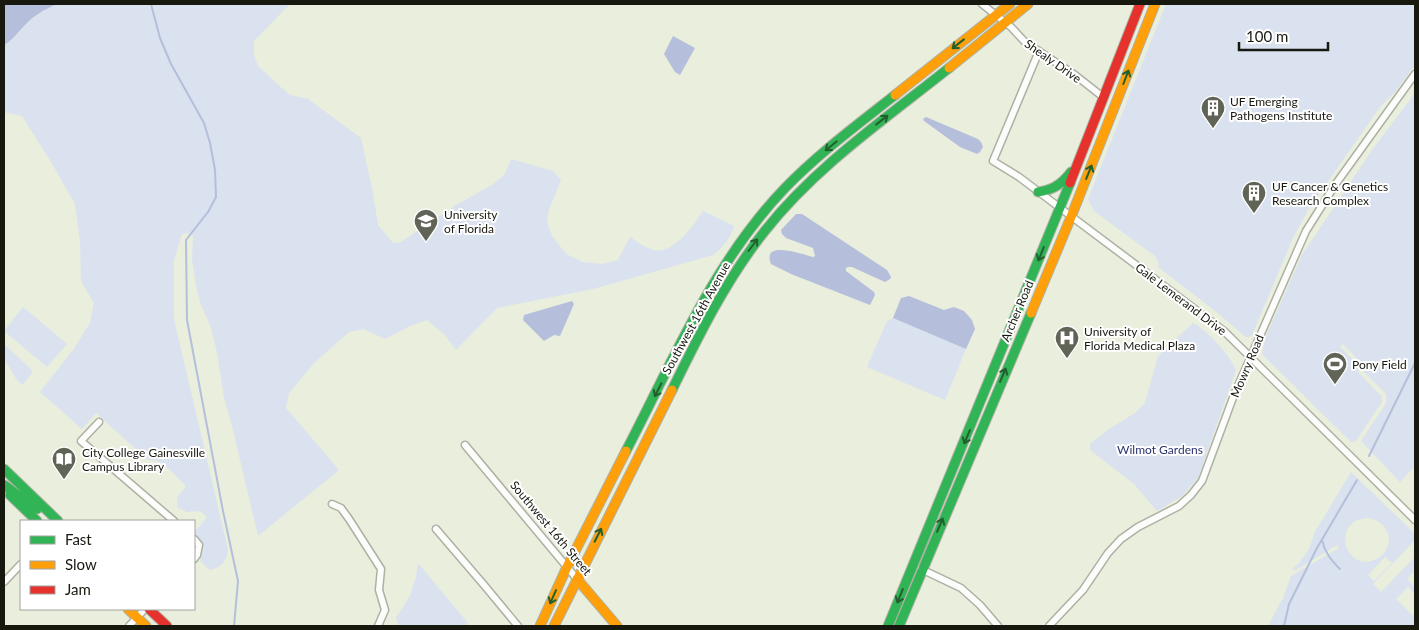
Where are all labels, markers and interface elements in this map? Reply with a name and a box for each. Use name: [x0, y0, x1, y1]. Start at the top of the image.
scale bar: [1239, 20, 1328, 52]
text: 100 m: [1246, 27, 1288, 45]
street label: Shealy Drive: [1022, 36, 1084, 86]
one-way arrow: [952, 39, 965, 50]
one-way arrow: [1122, 70, 1132, 85]
place label: UF Emerging Pathogens Institute: [1230, 94, 1332, 123]
building icon: UF Emerging Pathogens Institute: [1200, 95, 1226, 129]
one-way arrow: [875, 115, 888, 126]
one-way arrow: [825, 140, 838, 151]
one-way arrow: [1085, 165, 1094, 180]
place label: UF Cancer & Genetics Research Complex: [1272, 179, 1388, 208]
building icon: UF Cancer & Genetics Research Complex: [1241, 180, 1267, 214]
place label: University of Florida: [444, 207, 498, 236]
school or university icon: University of Florida: [413, 208, 439, 242]
one-way arrow: [748, 239, 759, 252]
one-way arrow: [1036, 246, 1046, 261]
street label: Southwest 16th Avenue: [659, 259, 733, 377]
street label: Gale Lemerand Drive: [1132, 260, 1230, 338]
street label: Archer Road: [997, 278, 1037, 344]
place label: University of Florida Medical Plaza: [1084, 324, 1195, 353]
hospital icon: University of Florida Medical Plaza: [1054, 325, 1080, 359]
street label: Mowry Road: [1227, 332, 1267, 400]
sports icon: Pony Field: [1322, 351, 1348, 385]
place label: Pony Field: [1352, 357, 1407, 372]
one-way arrow: [999, 368, 1009, 383]
one-way arrow: [653, 382, 662, 397]
one-way arrow: [961, 429, 971, 444]
park label: Wilmot Gardens: [1117, 442, 1203, 457]
place label: City College Gainesville Campus Library: [82, 445, 205, 474]
library icon: City College Gainesville Campus Library: [51, 446, 77, 480]
street label: Southwest 16th Street: [507, 478, 595, 579]
one-way arrow: [936, 518, 946, 533]
legend: [20, 520, 195, 610]
one-way arrow: [594, 528, 604, 543]
text: Fast: [65, 530, 92, 548]
text: Slow: [65, 555, 97, 573]
text: Jam: [65, 580, 91, 598]
one-way arrow: [895, 588, 905, 603]
one-way arrow: [548, 589, 558, 604]

